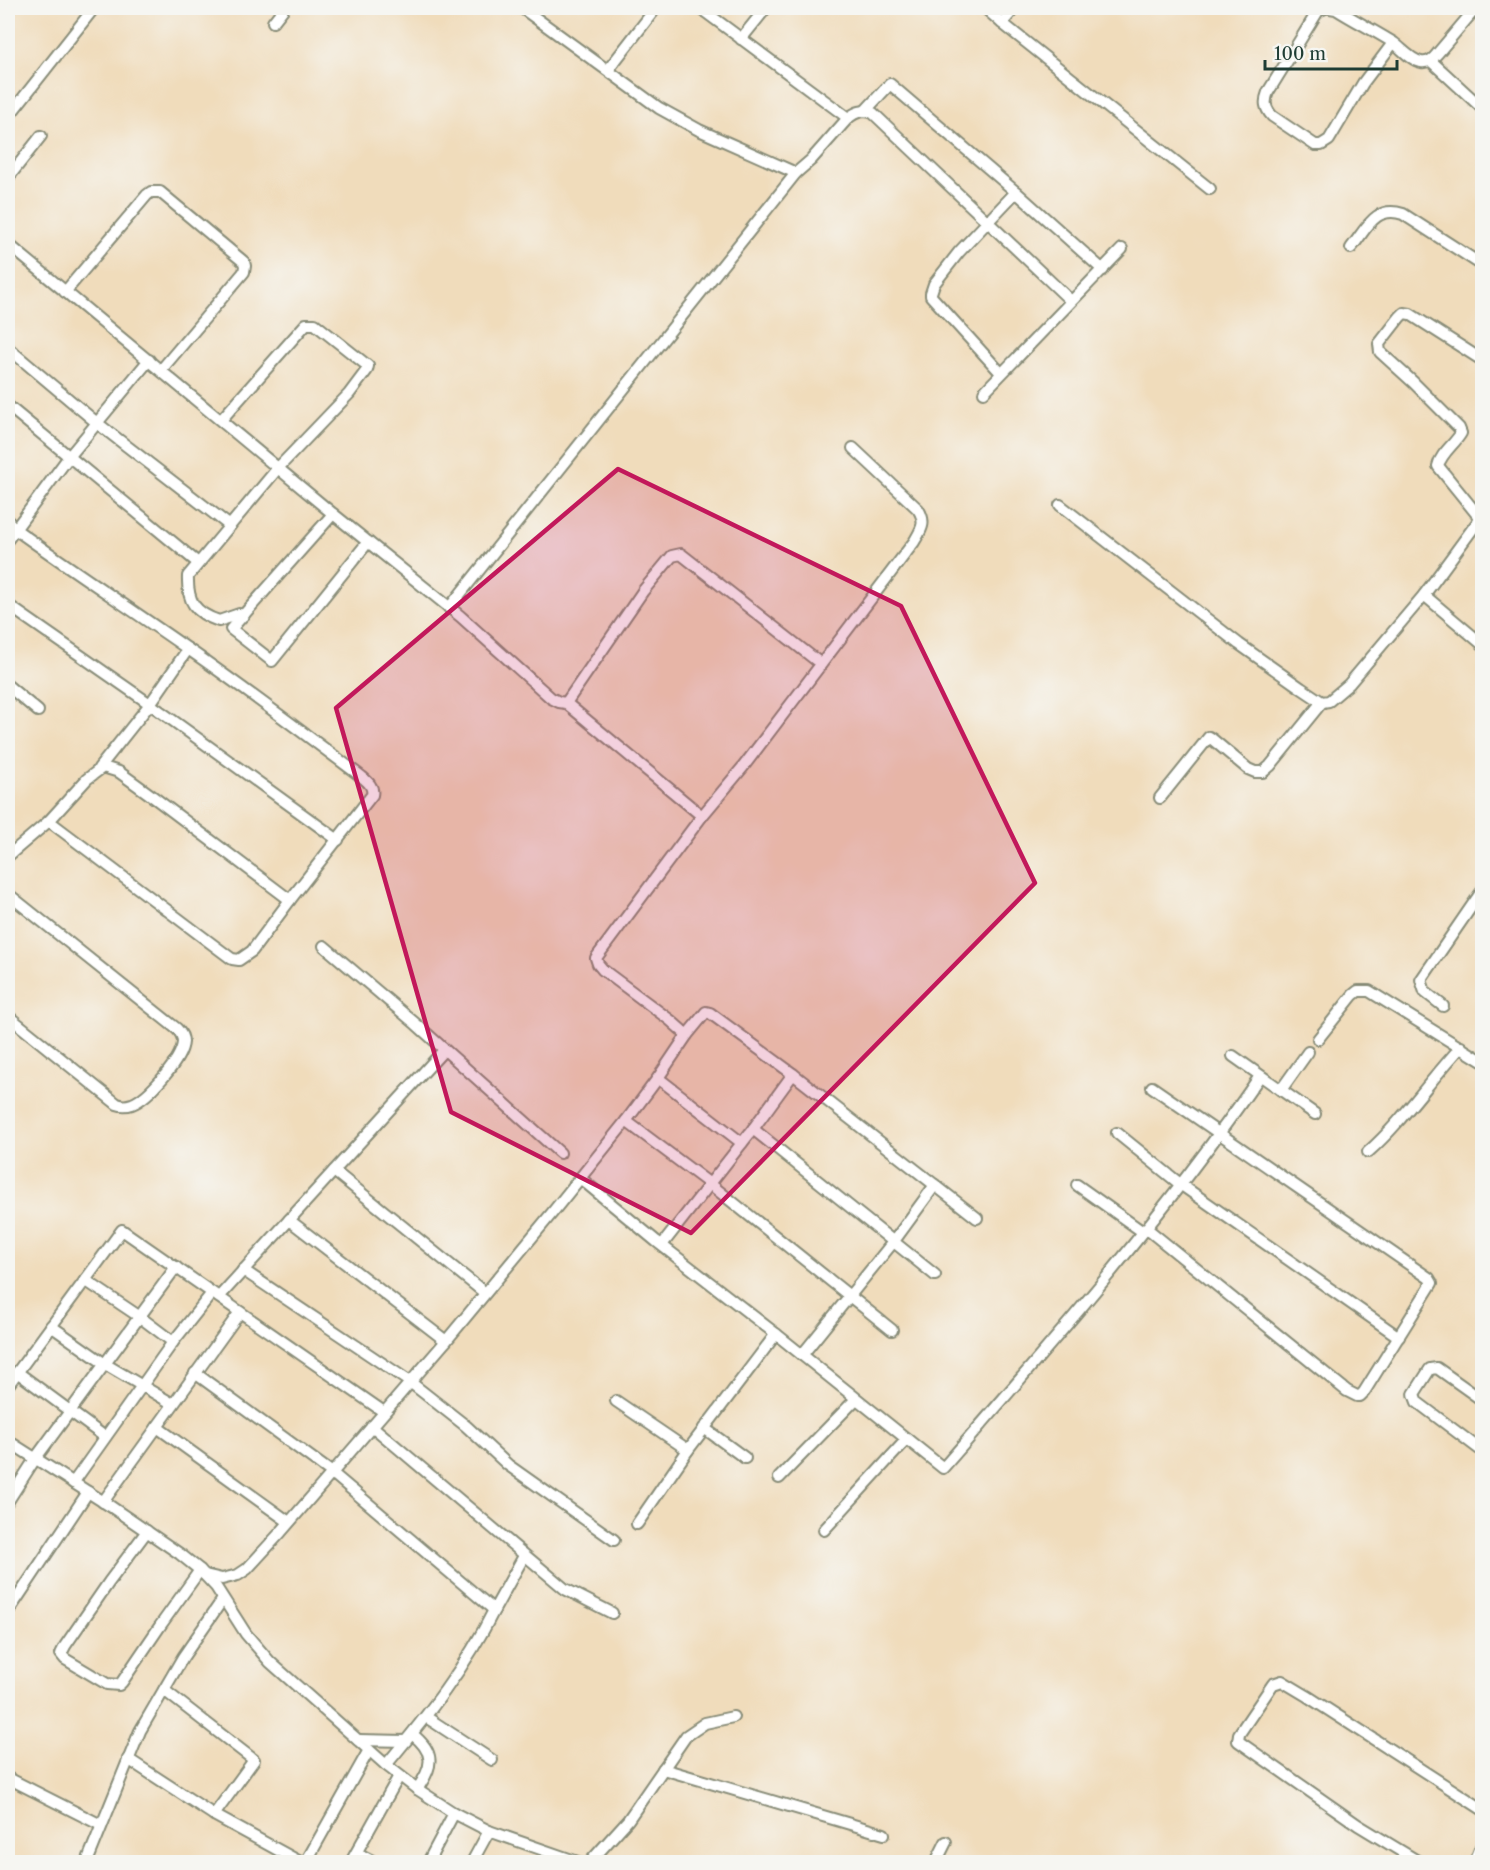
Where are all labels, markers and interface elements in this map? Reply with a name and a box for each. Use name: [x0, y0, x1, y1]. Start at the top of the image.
scale bar: [1265, 33, 1397, 71]
text: 100 m: [1274, 43, 1326, 65]

